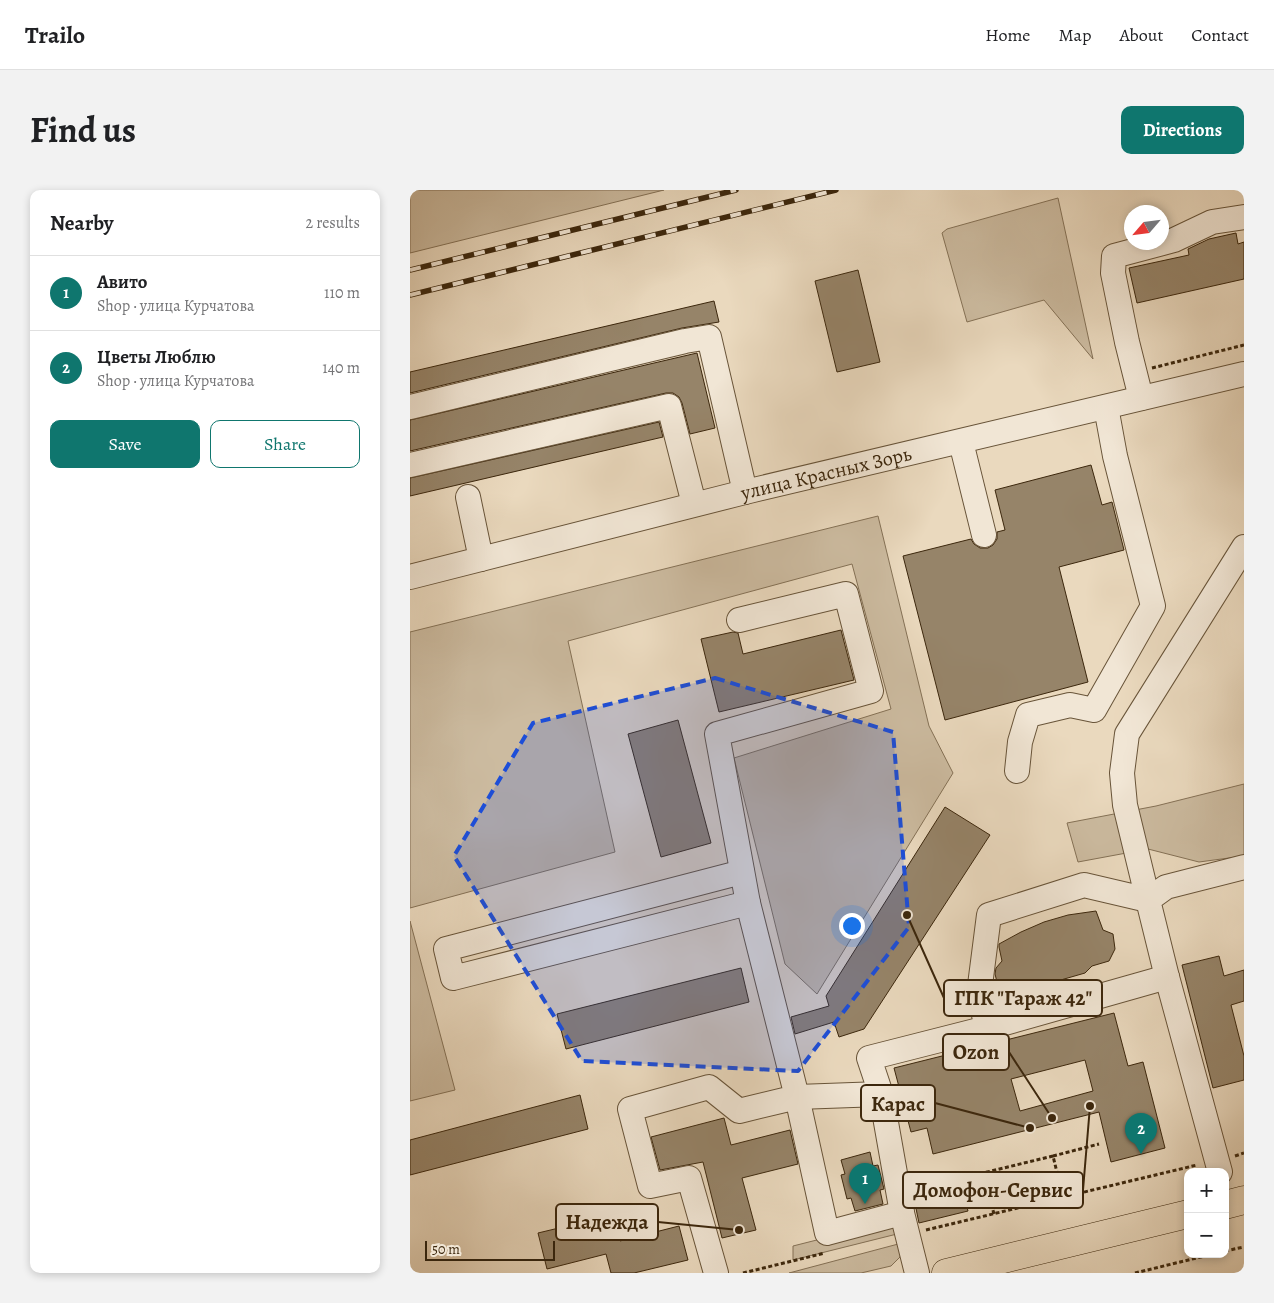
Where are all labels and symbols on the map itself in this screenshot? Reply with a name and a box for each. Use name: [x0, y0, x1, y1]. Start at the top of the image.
north arrow: [1124, 205, 1169, 250]
street label: улица Красных Зорь: [737, 440, 914, 507]
your location: [839, 913, 865, 939]
callout: ГПК "Гараж 42": [944, 980, 1102, 1016]
text: ГПК "Гараж 42": [954, 984, 1092, 1012]
callout: Ozon: [943, 1034, 1009, 1070]
text: Ozon: [953, 1038, 999, 1066]
callout: Карас: [861, 1085, 935, 1121]
text: Карас: [871, 1090, 925, 1118]
pin: 2: [1125, 1113, 1157, 1154]
pin: 1: [849, 1163, 881, 1204]
callout: Домофон-Сервис: [903, 1172, 1083, 1208]
text: Домофон-Сервис: [913, 1176, 1073, 1204]
callout: Надежда: [556, 1204, 658, 1240]
text: Надежда: [566, 1208, 648, 1236]
scale bar: [425, 1238, 555, 1261]

